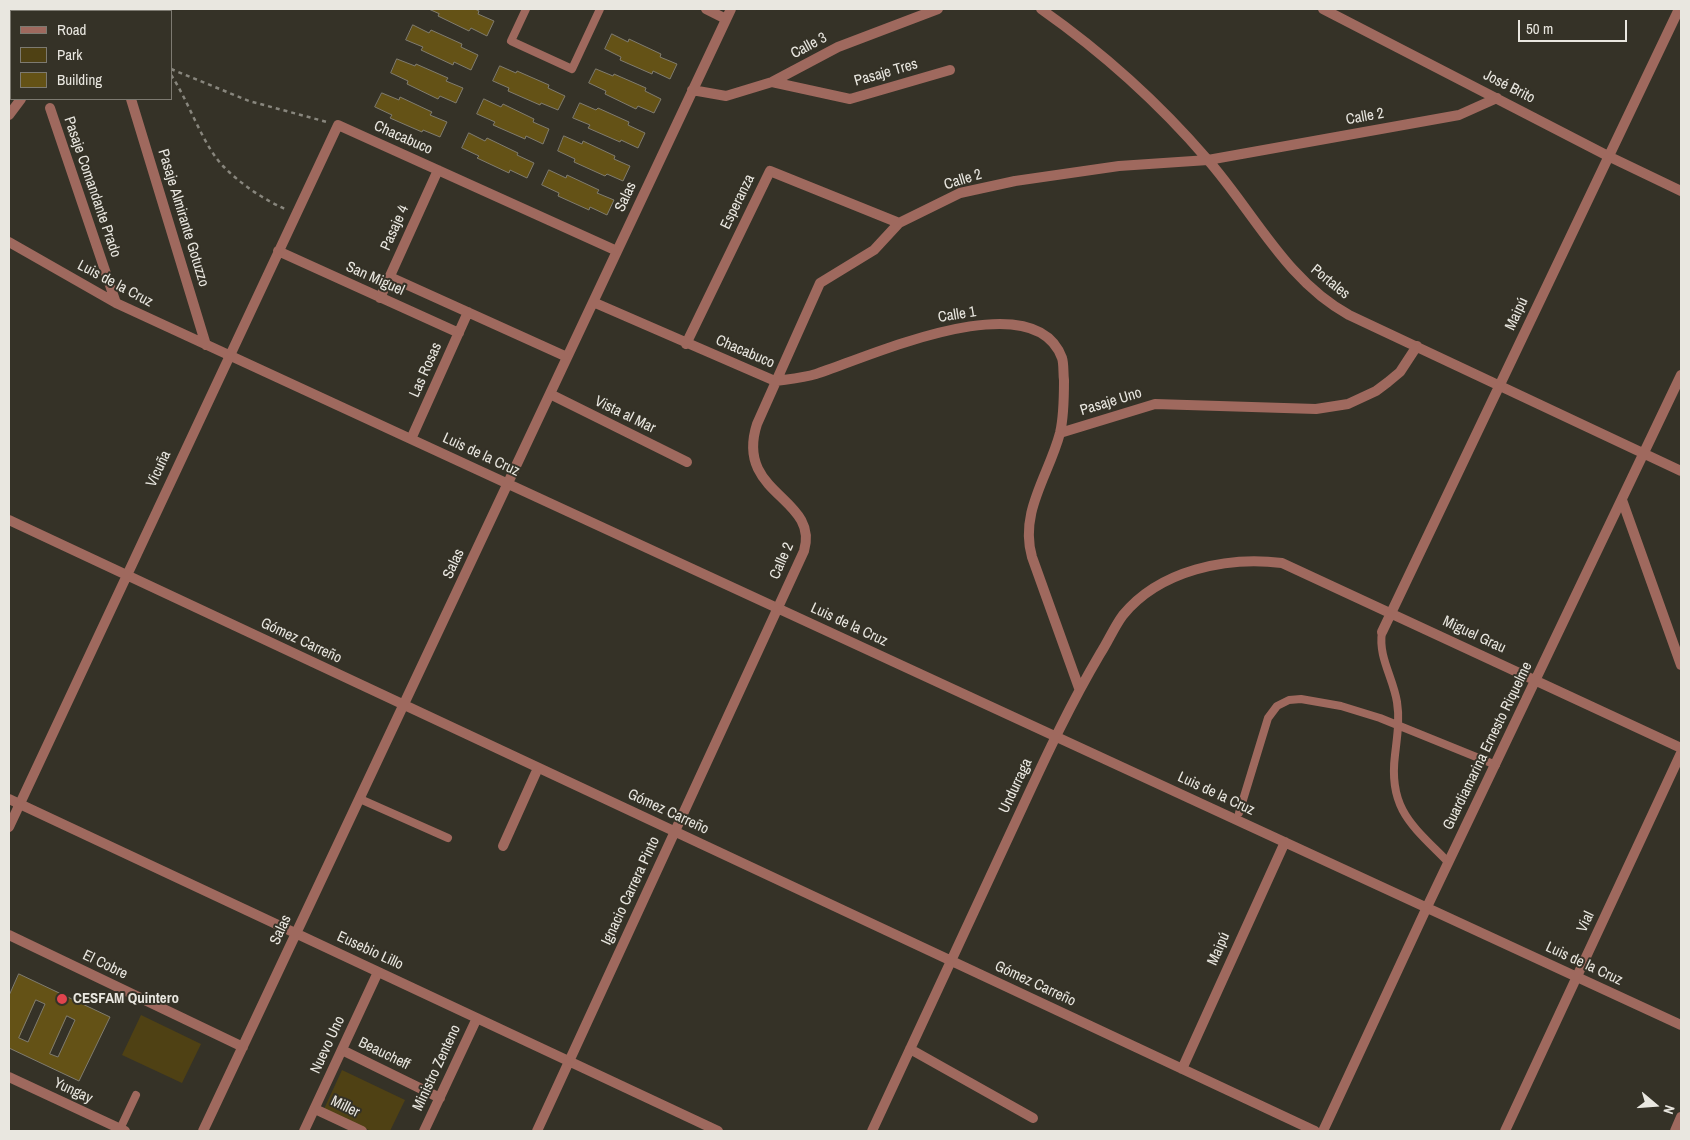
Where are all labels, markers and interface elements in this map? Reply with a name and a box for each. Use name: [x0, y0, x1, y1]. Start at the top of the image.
legend: [10, 10, 172, 100]
scale bar: [1520, 10, 1629, 42]
text: 50 m: [1526, 18, 1553, 39]
text: Road: [57, 19, 86, 40]
street label: Calle 3: [788, 29, 830, 63]
text: Park: [57, 44, 82, 65]
street label: Pasaje Tres: [852, 55, 920, 91]
street label: José Brito: [1480, 66, 1538, 108]
text: Building: [57, 69, 102, 90]
street label: Calle 2: [1345, 105, 1385, 129]
street label: Pasaje Comandante Prado: [59, 114, 125, 260]
street label: Chacabuco: [371, 117, 435, 159]
street label: Pasaje Almirante Gotuzzo: [154, 147, 212, 289]
street label: Calle 2: [942, 166, 984, 194]
street label: Esperanza: [717, 172, 759, 232]
street label: Salas: [611, 179, 641, 215]
street label: Pasaje 4: [377, 202, 413, 254]
street label: Luis de la Cruz: [74, 257, 156, 311]
street label: San Miguel: [343, 258, 407, 300]
street label: Portales: [1307, 261, 1353, 303]
street label: Maipú: [1502, 295, 1532, 333]
street label: Calle 1: [937, 303, 977, 327]
street label: Chacabuco: [713, 332, 777, 372]
street label: Las Rosas: [406, 340, 446, 400]
street label: Pasaje Uno: [1078, 384, 1144, 420]
street label: Vista al Mar: [592, 393, 658, 437]
street label: Luis de la Cruz: [440, 429, 522, 481]
street label: Vicuña: [143, 448, 175, 490]
street label: Calle 2: [766, 540, 798, 582]
street label: Salas: [439, 546, 469, 582]
street label: Luis de la Cruz: [808, 599, 890, 651]
street label: Miguel Grau: [1440, 613, 1508, 657]
street label: Gómez Carreño: [258, 614, 344, 668]
street label: Guardiamarina Ernesto Riquelme: [1439, 659, 1537, 833]
street label: Undurraga: [996, 756, 1036, 816]
street label: Luis de la Cruz: [1175, 768, 1257, 820]
street label: Gómez Carreño: [625, 785, 711, 839]
street label: Ignacio Carrera Pinto: [598, 834, 664, 948]
street label: Vial: [1573, 909, 1599, 935]
street label: Salas: [266, 912, 296, 948]
street label: Eusebio Lillo: [334, 928, 406, 974]
street label: Maipú: [1204, 930, 1234, 968]
street label: Luis de la Cruz: [1543, 938, 1625, 990]
street label: El Cobre: [80, 946, 130, 984]
street label: Gómez Carreño: [992, 957, 1078, 1011]
place label: CESFAM Quintero: [73, 990, 179, 1008]
marker: CESFAM Quintero: [55, 992, 69, 1006]
street label: Nuevo Uno: [307, 1013, 349, 1077]
street label: Ministro Zenteno: [409, 1022, 465, 1114]
street label: Beaucheff: [355, 1034, 413, 1074]
street label: Yungay: [51, 1074, 95, 1108]
north arrow: [1630, 1080, 1680, 1130]
street label: Miller: [328, 1092, 362, 1122]
text: N: [1659, 1103, 1679, 1116]

